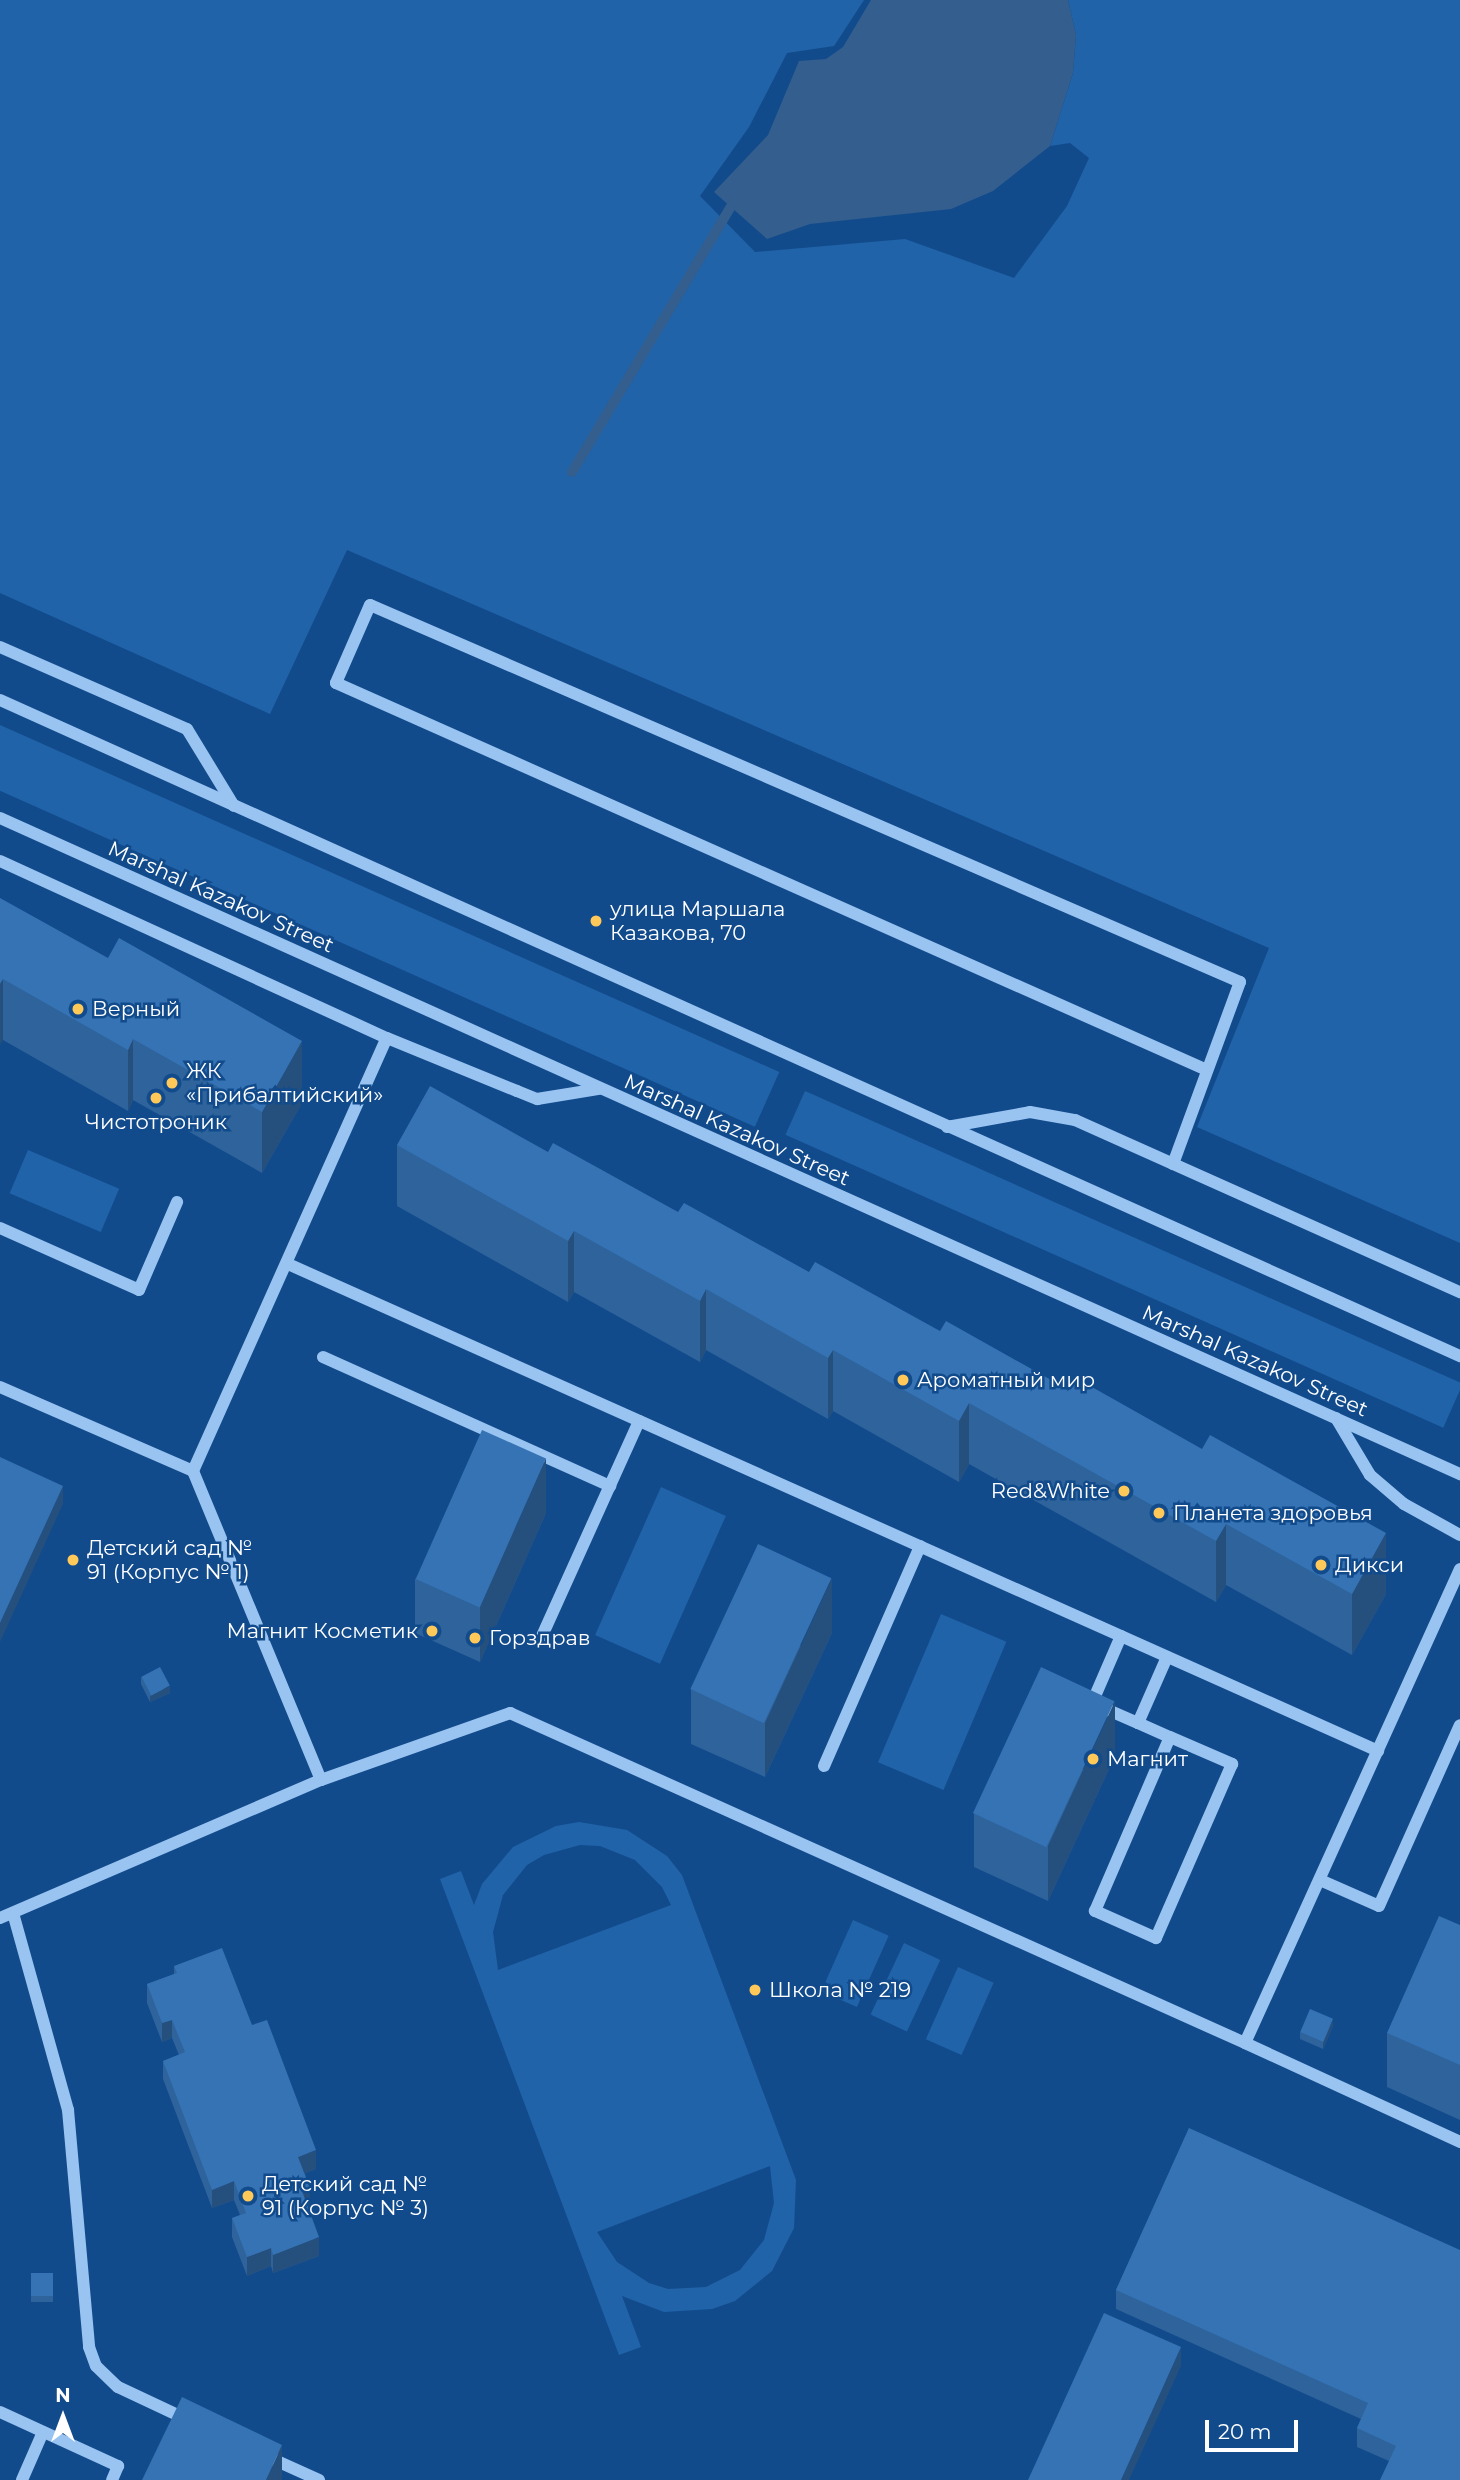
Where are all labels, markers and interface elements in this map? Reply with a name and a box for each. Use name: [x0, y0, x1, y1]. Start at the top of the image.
street label: Marshal Kazakov Street: [104, 836, 338, 958]
place label: улица Маршала Казакова, 70: [610, 896, 785, 946]
marker: улица Маршала Казакова, 70: [588, 913, 604, 929]
place label: Верный: [92, 996, 180, 1022]
marker: Верный: [70, 1001, 86, 1017]
place label: ЖК «Прибалтийский»: [186, 1058, 383, 1108]
street label: Marshal Kazakov Street: [620, 1069, 854, 1191]
marker: ЖК «Прибалтийский»: [164, 1075, 180, 1091]
marker: Чистотроник: [148, 1090, 164, 1106]
place label: Чистотроник: [85, 1109, 227, 1135]
street label: Marshal Kazakov Street: [1138, 1300, 1372, 1422]
place label: Ароматный мир: [917, 1367, 1095, 1393]
marker: Ароматный мир: [895, 1372, 911, 1388]
place label: Red&White: [991, 1478, 1110, 1504]
marker: Red&White: [1116, 1483, 1132, 1499]
place label: Планета здоровья: [1173, 1500, 1373, 1526]
marker: Планета здоровья: [1151, 1505, 1167, 1521]
place label: Детский сад № 91 (Корпус № 1): [87, 1535, 252, 1585]
marker: Детский сад № 91 (Корпус № 1): [65, 1552, 81, 1568]
place label: Дикси: [1335, 1552, 1404, 1578]
marker: Дикси: [1313, 1557, 1329, 1573]
place label: Магнит Косметик: [227, 1618, 418, 1644]
marker: Магнит Косметик: [424, 1623, 440, 1639]
place label: Горздрав: [489, 1625, 590, 1651]
marker: Горздрав: [467, 1630, 483, 1646]
place label: Магнит: [1107, 1746, 1188, 1772]
marker: Магнит: [1085, 1751, 1101, 1767]
place label: Школа № 219: [769, 1977, 911, 2003]
marker: Школа № 219: [747, 1982, 763, 1998]
place label: Детский сад № 91 (Корпус № 3): [262, 2171, 429, 2221]
marker: Детский сад № 91 (Корпус № 3): [240, 2188, 256, 2204]
north arrow: [28, 2382, 98, 2452]
text: N: [55, 2384, 71, 2407]
scale bar: [1208, 2406, 1301, 2450]
text: 20 m: [1218, 2419, 1272, 2444]

